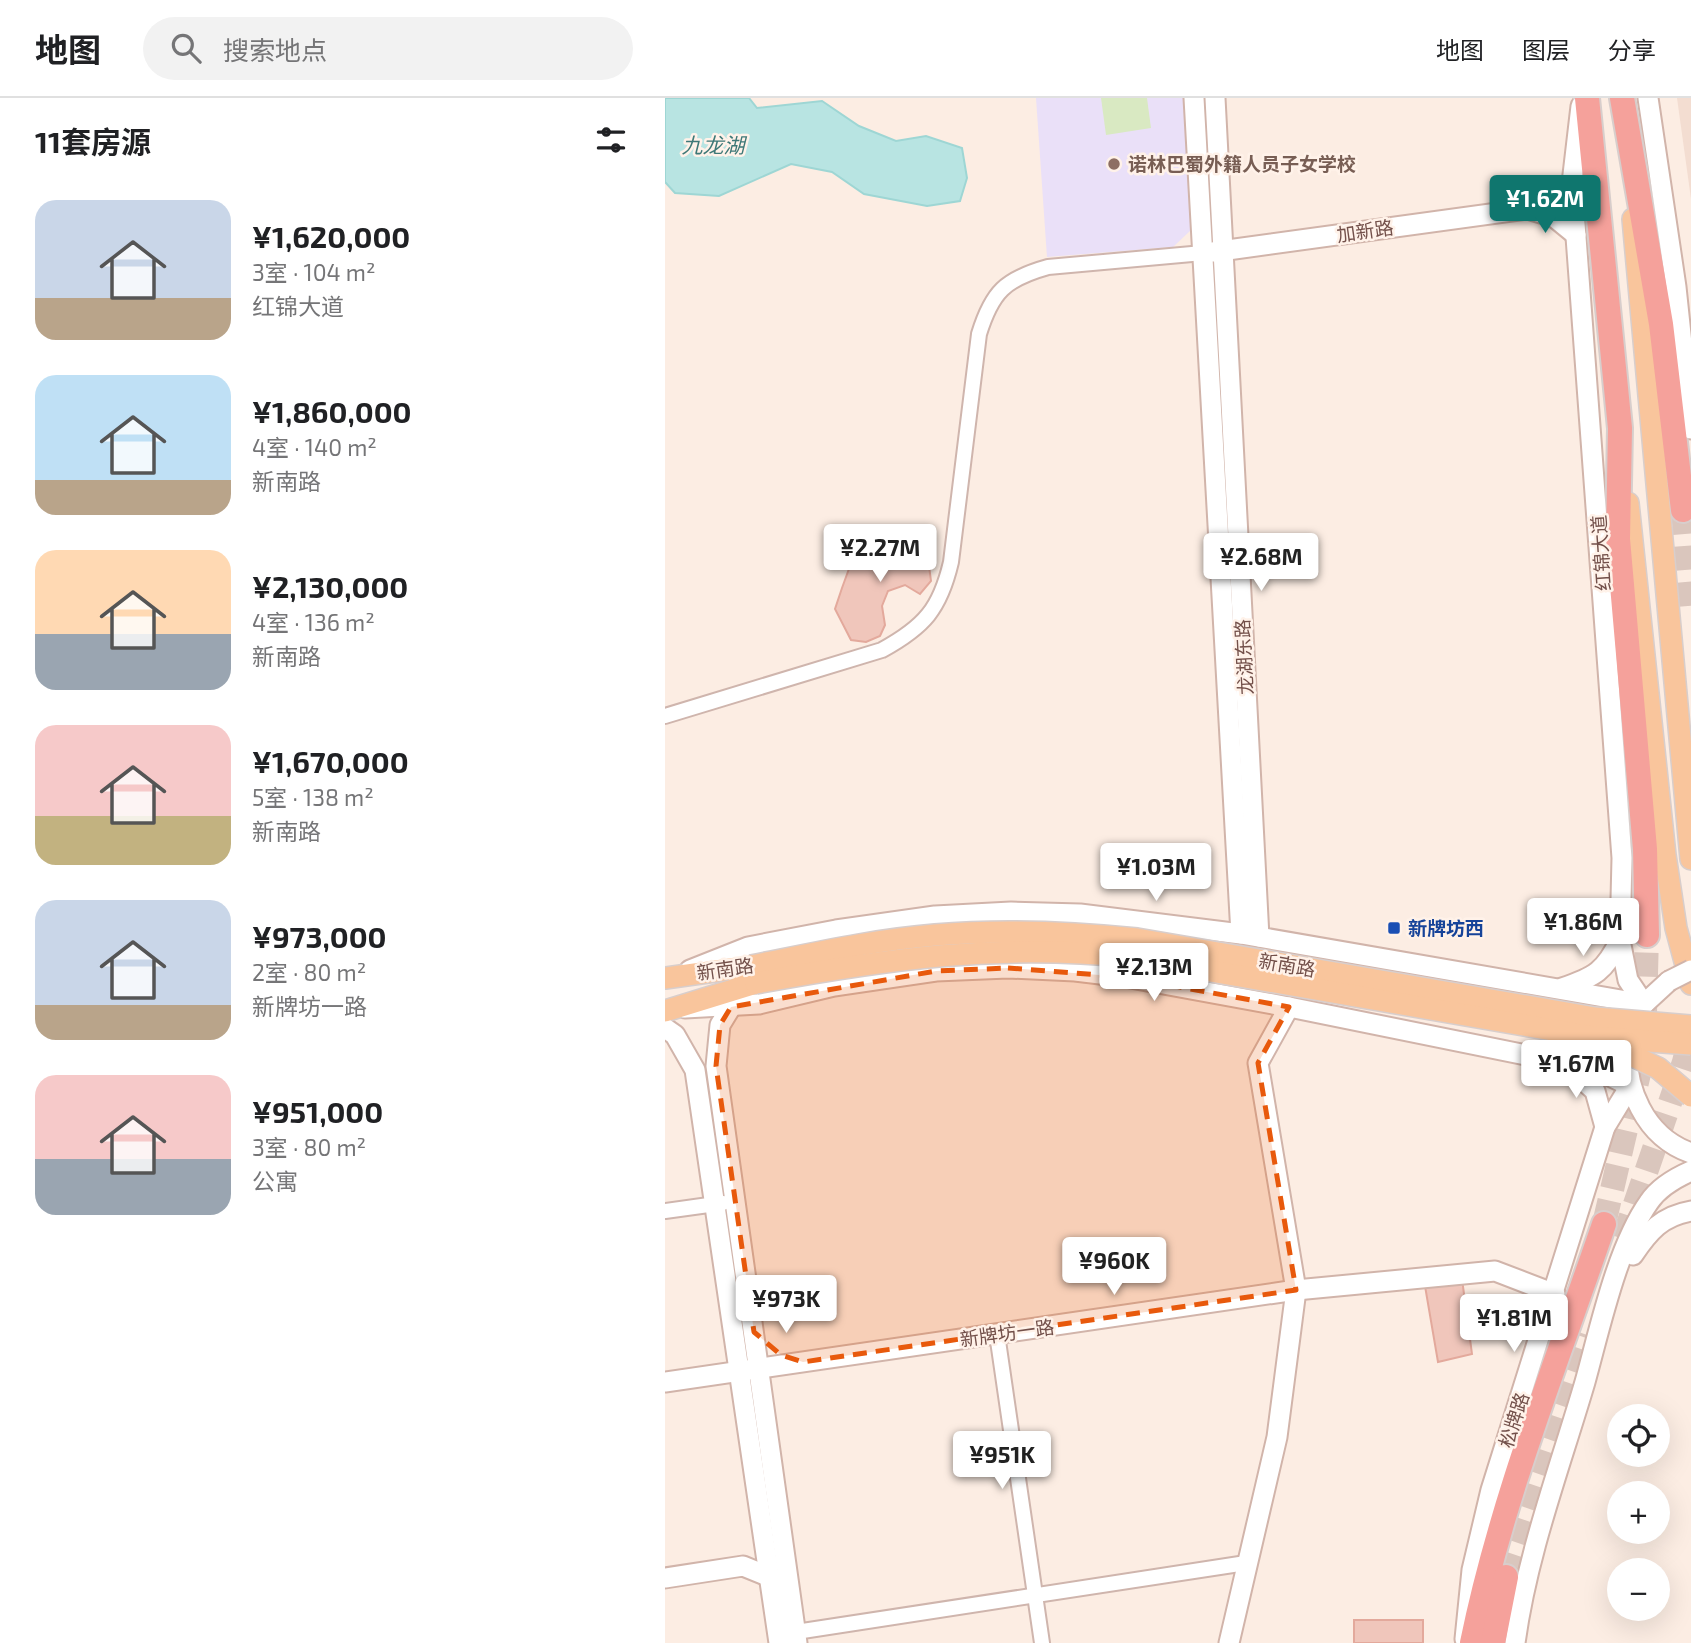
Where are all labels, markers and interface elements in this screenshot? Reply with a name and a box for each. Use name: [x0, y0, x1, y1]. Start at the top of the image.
search box: [143, 17, 633, 80]
text: 地图: [35, 29, 101, 69]
icon: search: [167, 29, 205, 67]
text: 搜索地点: [223, 34, 327, 65]
text: 地图: [1436, 35, 1484, 64]
text: 图层: [1522, 35, 1570, 64]
text: 分享: [1608, 35, 1656, 64]
icon: filters: [592, 121, 630, 159]
text: 11套房源: [35, 123, 151, 159]
water label: 九龙湖: [682, 132, 747, 157]
place label: 诺林巴蜀外籍人员子女学校: [1128, 152, 1356, 175]
marker: 诺林巴蜀外籍人员子女学校: [1106, 156, 1122, 172]
pin: ¥1.62M: [1488, 176, 1602, 235]
text: ¥1.62M: [1506, 184, 1584, 212]
street label: 加新路: [1335, 215, 1395, 246]
text: ¥1,620,000: [252, 218, 410, 254]
icon: home: [91, 228, 175, 312]
text: 3室 · 104 m²: [252, 258, 375, 286]
text: 红锦大道: [252, 292, 344, 320]
text: ¥1,860,000: [252, 393, 412, 429]
icon: home: [91, 403, 175, 487]
text: 4室 · 140 m²: [252, 433, 377, 461]
text: 新南路: [252, 467, 321, 495]
street label: 红锦大道: [1586, 514, 1615, 592]
pin: ¥2.27M: [823, 524, 937, 584]
text: ¥2.27M: [840, 533, 920, 561]
pin: ¥2.68M: [1204, 533, 1318, 593]
text: ¥2.68M: [1219, 542, 1303, 570]
text: ¥2,130,000: [252, 568, 408, 604]
icon: home: [91, 578, 175, 662]
text: 4室 · 136 m²: [252, 608, 375, 636]
street label: 龙湖东路: [1230, 618, 1257, 696]
text: 新南路: [252, 642, 321, 670]
text: ¥1,670,000: [252, 743, 409, 779]
icon: home: [91, 753, 175, 837]
text: 5室 · 138 m²: [252, 783, 374, 811]
text: 新南路: [252, 817, 321, 845]
pin: ¥1.03M: [1099, 844, 1213, 903]
text: ¥1.03M: [1116, 852, 1196, 880]
pin: ¥1.86M: [1526, 898, 1640, 958]
text: ¥1.86M: [1543, 907, 1623, 935]
place label: 新牌坊西: [1408, 916, 1484, 939]
text: ¥973,000: [252, 918, 387, 954]
marker: 新牌坊西: [1386, 920, 1402, 936]
icon: home: [91, 928, 175, 1012]
pin: ¥2.13M: [1097, 944, 1211, 1003]
street label: 新南路: [1257, 948, 1317, 981]
text: ¥2.13M: [1115, 952, 1193, 980]
street label: 新南路: [695, 953, 755, 984]
text: 2室 · 80 m²: [252, 958, 366, 986]
text: 新牌坊一路: [252, 992, 367, 1020]
pin: ¥1.67M: [1519, 1040, 1633, 1100]
text: ¥1.67M: [1537, 1049, 1615, 1077]
text: ¥951,000: [252, 1093, 383, 1129]
icon: home: [91, 1103, 175, 1187]
text: 3室 · 80 m²: [252, 1133, 366, 1161]
text: 公寓: [252, 1167, 298, 1195]
pin: ¥960K: [1065, 1238, 1163, 1297]
text: ¥960K: [1078, 1246, 1150, 1274]
pin: ¥973K: [737, 1276, 835, 1335]
text: ¥973K: [752, 1284, 820, 1312]
pin: ¥1.81M: [1457, 1294, 1571, 1354]
text: ¥1.81M: [1476, 1303, 1552, 1331]
street label: 新牌坊一路: [958, 1315, 1056, 1351]
street label: 松牌路: [1494, 1389, 1533, 1451]
map controls: [1607, 1404, 1670, 1621]
button: locate: [1607, 1404, 1670, 1467]
pin: ¥951K: [953, 1432, 1051, 1491]
text: ¥951K: [969, 1440, 1035, 1468]
button: +: [1607, 1481, 1670, 1544]
button: −: [1607, 1558, 1670, 1621]

